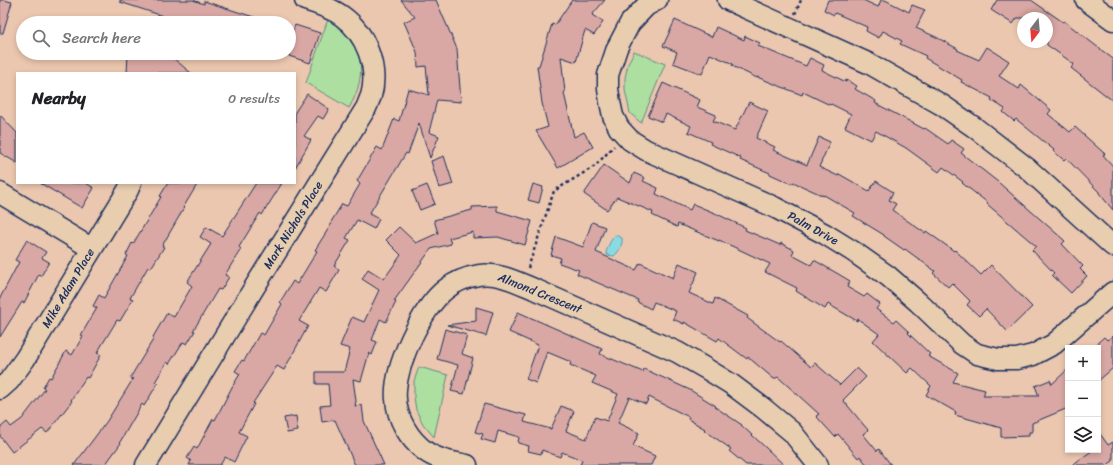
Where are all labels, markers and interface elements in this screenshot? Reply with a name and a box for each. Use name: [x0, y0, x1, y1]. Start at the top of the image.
north arrow: [1017, 12, 1053, 48]
search box: [16, 16, 296, 60]
text: Search here: [62, 25, 141, 51]
icon: search: [30, 27, 52, 49]
text: Nearby: [32, 83, 86, 113]
text: 0 results: [228, 87, 280, 110]
street label: Mark Nichols Place: [257, 177, 329, 273]
street label: Palm Drive: [783, 205, 843, 251]
street label: Mike Adam Place: [35, 244, 101, 332]
street label: Almond Crescent: [494, 266, 587, 320]
map controls: [1065, 345, 1101, 453]
button: +: [1065, 345, 1101, 381]
button: −: [1065, 381, 1101, 417]
button: layers: [1065, 417, 1101, 453]

